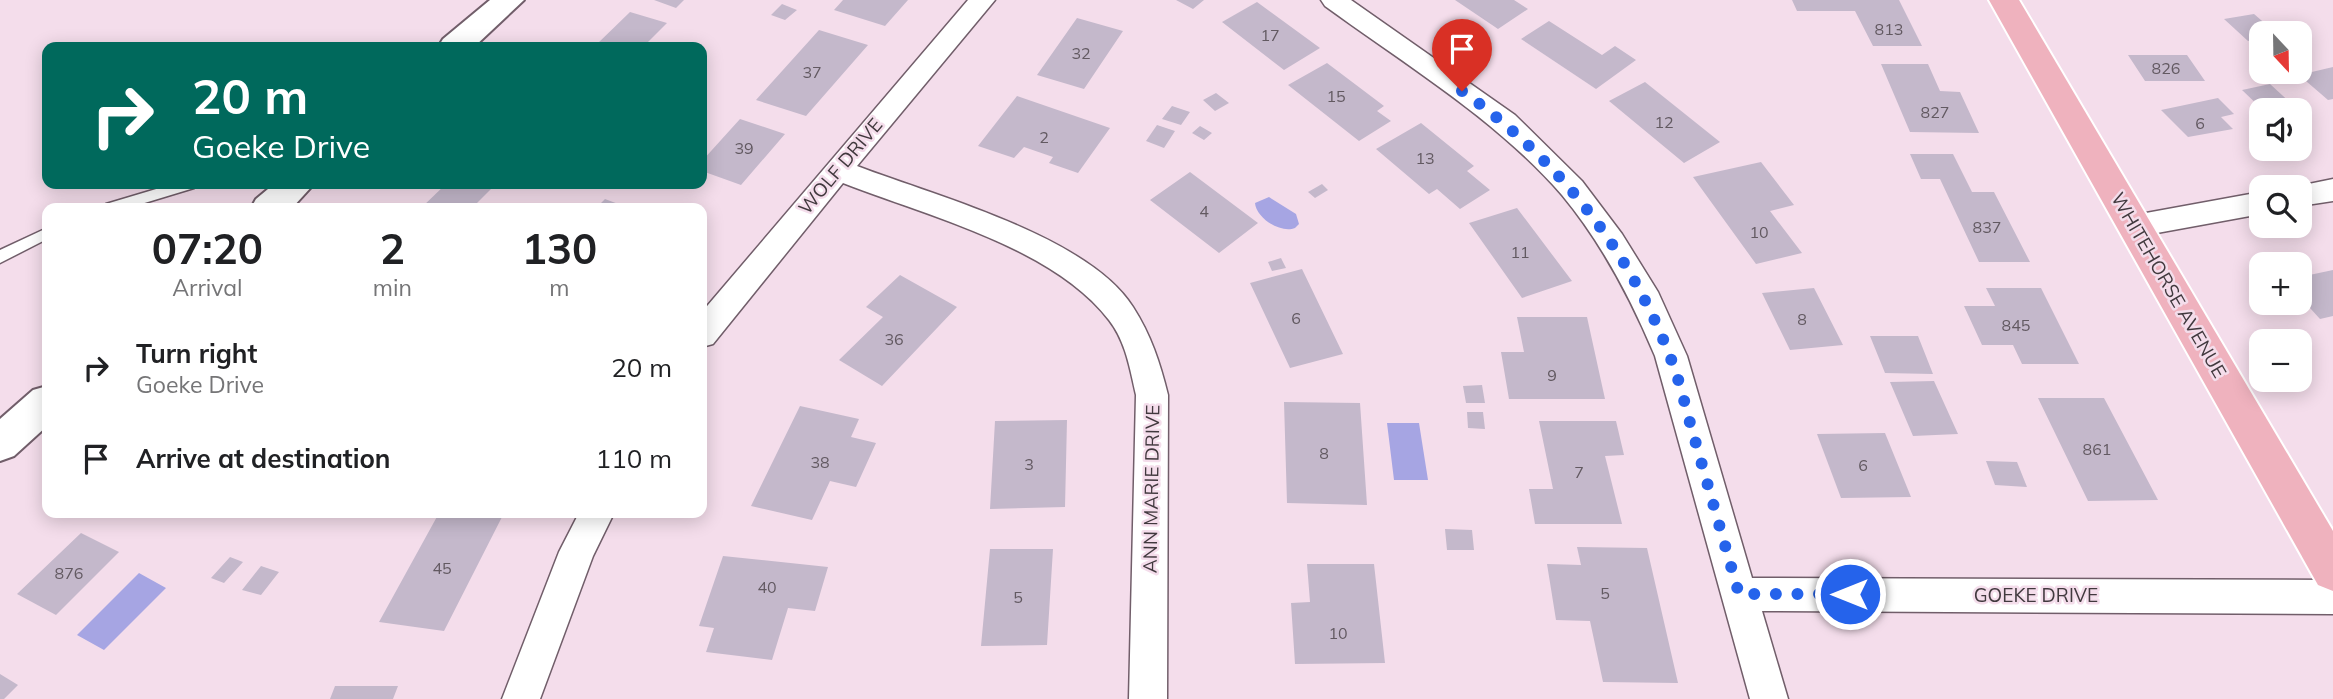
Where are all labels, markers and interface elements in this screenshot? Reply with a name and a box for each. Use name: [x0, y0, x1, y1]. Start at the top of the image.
pin: [1432, 19, 1492, 91]
house number: 813: [1875, 19, 1903, 39]
north arrow: [2249, 21, 2312, 84]
map controls: [2249, 21, 2312, 392]
house number: 17: [1260, 25, 1280, 45]
icon: arrive: [1443, 30, 1481, 68]
house number: 32: [1071, 43, 1091, 63]
house number: 826: [2152, 58, 2180, 78]
house number: 37: [802, 62, 822, 82]
text: 20 m: [192, 65, 308, 126]
icon: right: [77, 70, 168, 161]
house number: 15: [1326, 86, 1346, 106]
button: sound: [2249, 98, 2312, 161]
house number: 827: [1921, 102, 1949, 122]
house number: 12: [1654, 112, 1674, 132]
street label: WOLF DRIVE: [793, 113, 887, 219]
house number: 6: [2195, 113, 2205, 133]
text: Goeke Drive: [192, 126, 370, 166]
house number: 2: [1039, 127, 1049, 147]
house number: 39: [734, 138, 754, 158]
house number: 13: [1415, 148, 1435, 168]
button: search: [2249, 175, 2312, 238]
street label: WHITEHORSE AVENUE: [2106, 188, 2232, 382]
house number: 4: [1199, 201, 1209, 221]
house number: 837: [1973, 217, 2001, 237]
text: 07:20: [152, 222, 263, 275]
text: 2: [380, 222, 405, 275]
text: 130: [522, 222, 597, 275]
house number: 10: [1749, 222, 1769, 242]
house number: 11: [1510, 242, 1530, 262]
button: +: [2249, 252, 2312, 315]
text: Arrival: [172, 273, 243, 302]
text: min: [373, 273, 412, 302]
text: m: [549, 273, 570, 302]
house number: 6: [1291, 308, 1301, 328]
house number: 8: [1797, 309, 1807, 329]
house number: 845: [2002, 315, 2030, 335]
house number: 36: [884, 329, 904, 349]
button: −: [2249, 329, 2312, 392]
text: Turn right: [136, 337, 257, 370]
icon: right: [77, 349, 115, 387]
text: 20 m: [611, 351, 672, 384]
house number: 9: [1547, 365, 1557, 385]
text: Goeke Drive: [136, 370, 264, 399]
street label: ANN MARIE DRIVE: [1138, 405, 1164, 573]
house number: 861: [2083, 439, 2111, 459]
icon: arrive: [77, 440, 115, 478]
text: Arrive at destination: [136, 442, 391, 475]
text: 110 m: [596, 442, 672, 475]
house number: 8: [1319, 443, 1329, 463]
house number: 38: [810, 452, 830, 472]
house number: 3: [1024, 454, 1034, 474]
house number: 6: [1858, 455, 1868, 475]
house number: 7: [1574, 462, 1584, 482]
position arrow: [1813, 557, 1887, 631]
house number: 45: [432, 558, 452, 578]
house number: 876: [55, 563, 83, 583]
house number: 40: [757, 577, 777, 597]
house number: 5: [1600, 583, 1610, 603]
street label: GOEKE DRIVE: [1974, 583, 2098, 607]
house number: 5: [1013, 587, 1023, 607]
house number: 10: [1328, 623, 1348, 643]

